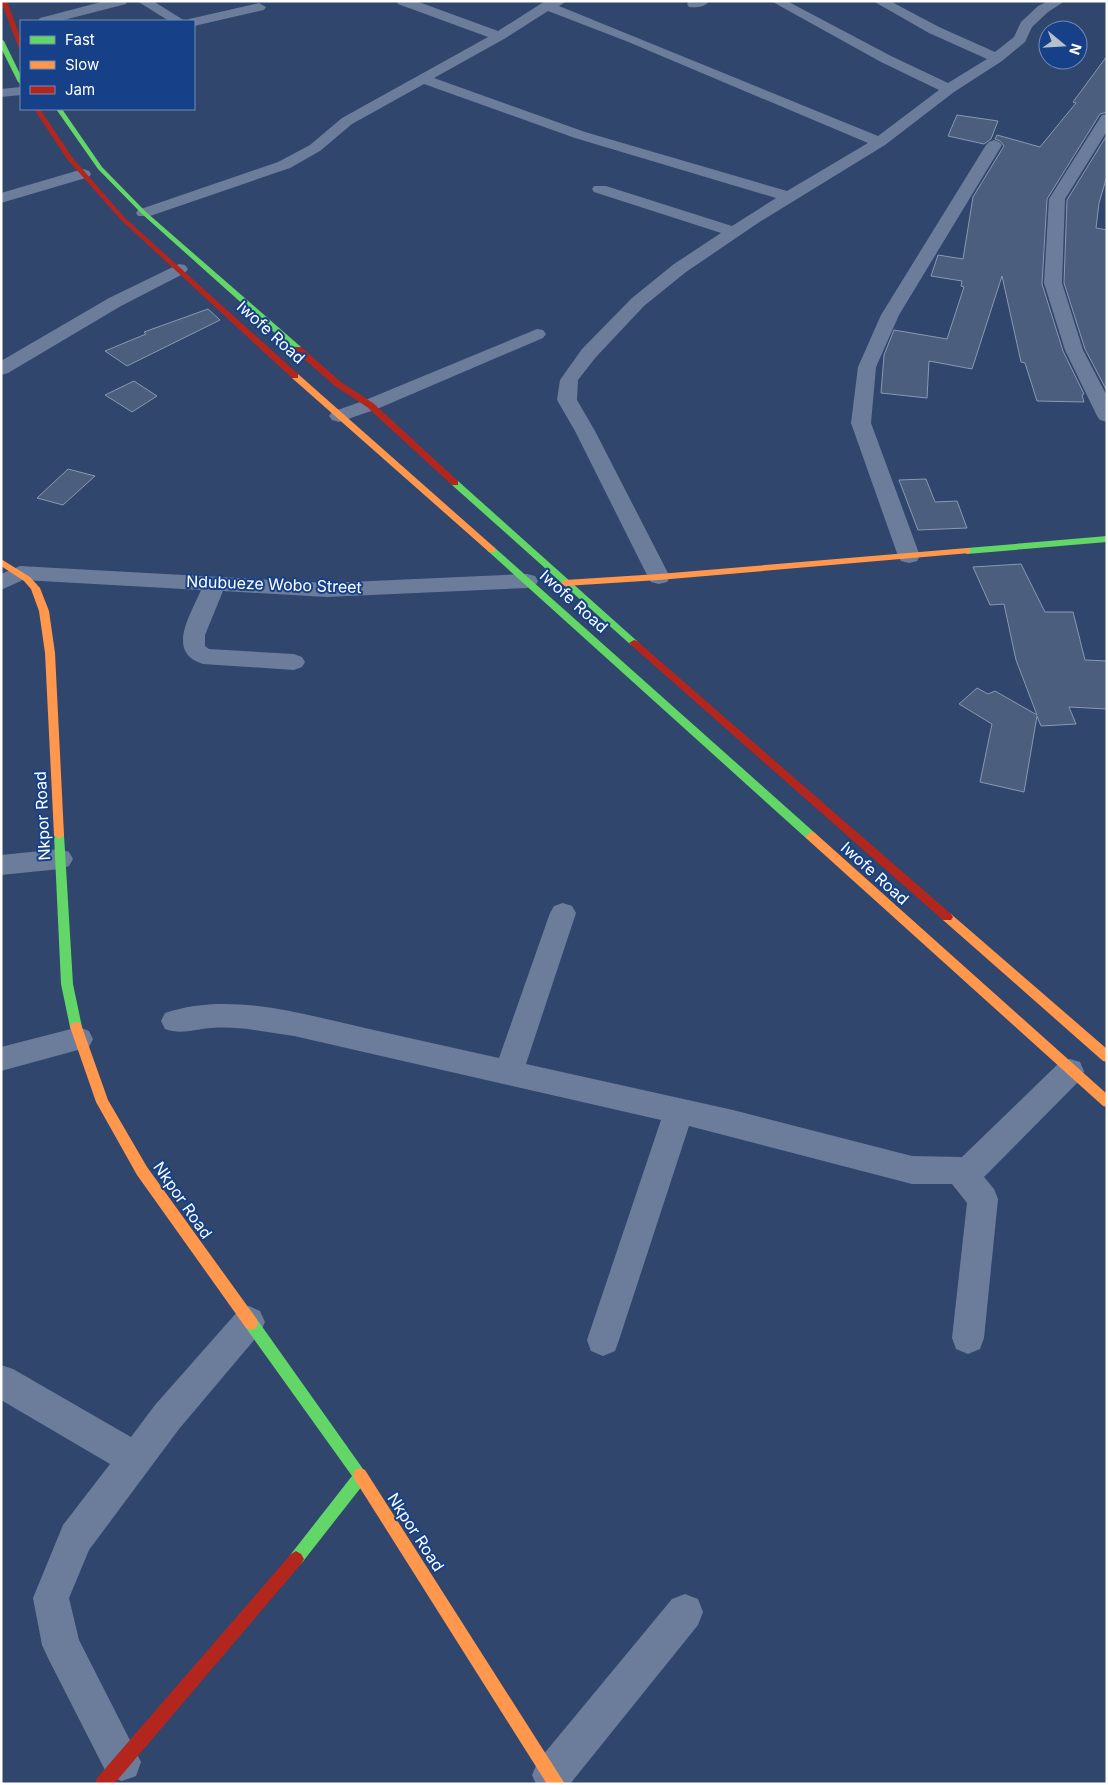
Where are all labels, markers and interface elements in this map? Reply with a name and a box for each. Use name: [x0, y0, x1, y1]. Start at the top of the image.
legend: [20, 20, 195, 110]
north arrow: [1038, 20, 1088, 70]
text: Fast: [65, 30, 95, 49]
text: N: [1066, 41, 1086, 57]
text: Slow: [65, 55, 99, 74]
text: Jam: [65, 80, 95, 99]
street label: Iwofe Road: [233, 296, 309, 368]
street label: Iwofe Road: [536, 565, 612, 637]
street label: Ndubueze Wobo Street: [186, 571, 362, 597]
street label: Nkpor Road: [30, 771, 54, 861]
street label: Iwofe Road: [837, 837, 913, 909]
street label: Nkpor Road: [149, 1158, 217, 1242]
street label: Nkpor Road: [383, 1489, 449, 1575]

